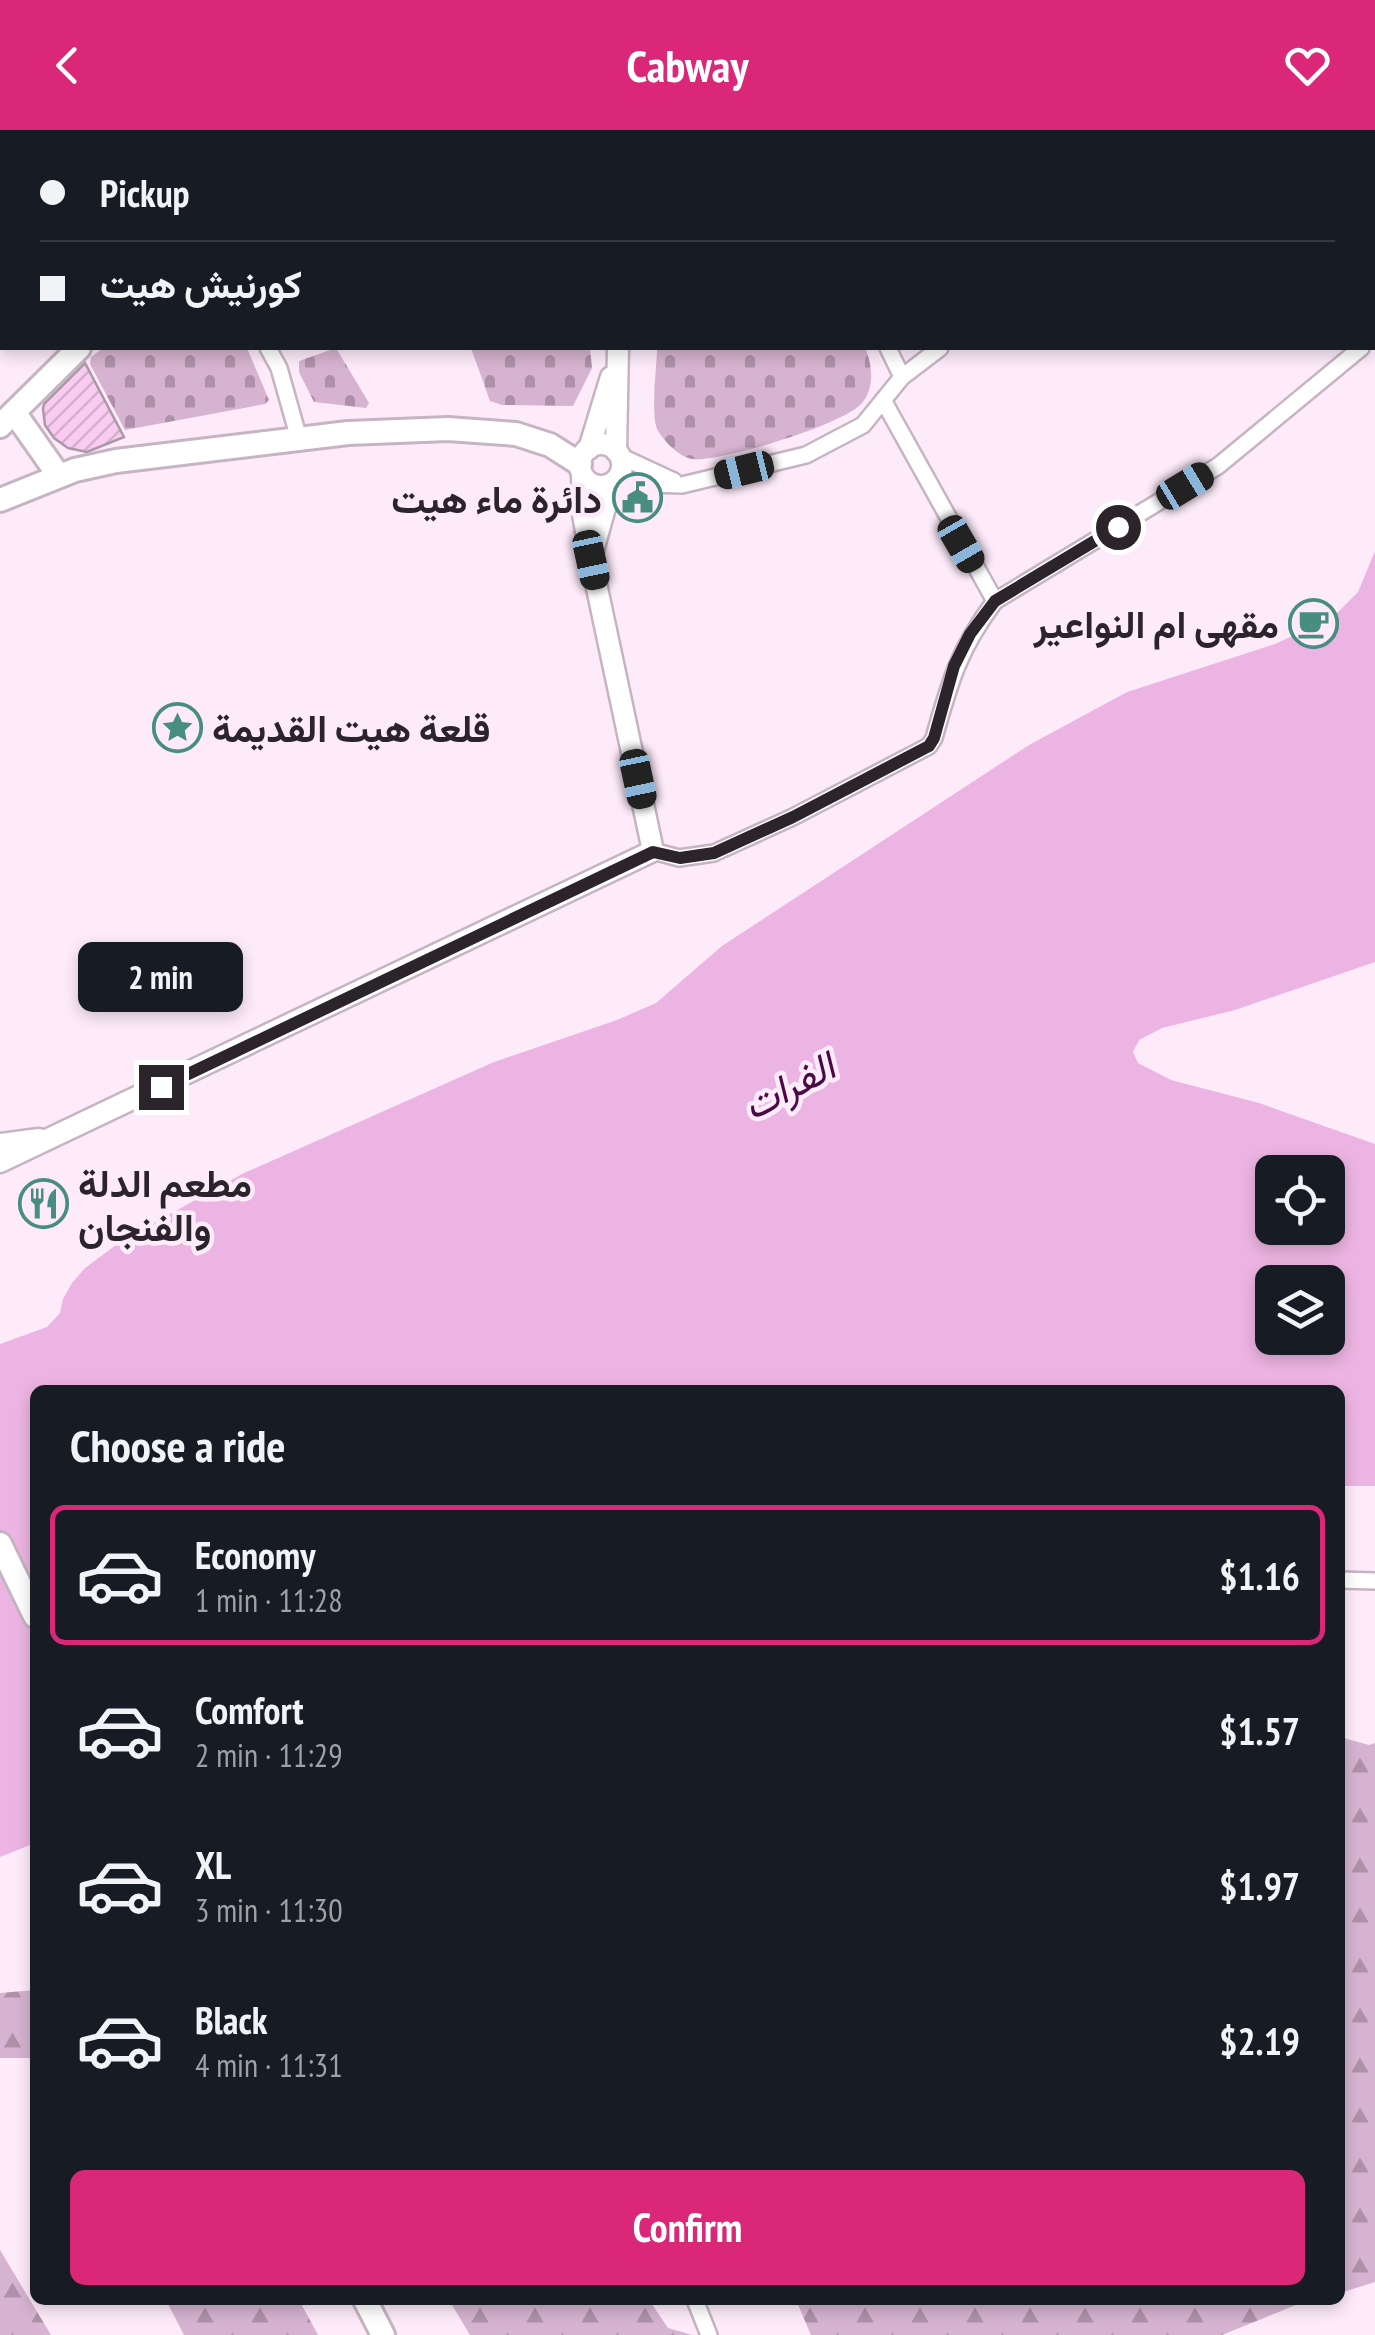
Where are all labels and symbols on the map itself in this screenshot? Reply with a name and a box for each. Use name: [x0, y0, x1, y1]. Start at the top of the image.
car: [711, 448, 777, 492]
car: [1152, 458, 1218, 514]
public building icon: دائرة ماء هيت: [611, 472, 663, 524]
place label: دائرة ماء هيت: [391, 474, 602, 524]
route start: [1096, 505, 1141, 550]
car: [933, 511, 989, 577]
car: [570, 528, 612, 592]
cafe icon: مقهى ام النواعير: [1288, 597, 1340, 649]
place label: مقهى ام النواعير: [1033, 599, 1279, 650]
place icon: قلعة هيت القديمة: [151, 701, 203, 753]
place label: قلعة هيت القديمة: [212, 703, 491, 752]
car: [617, 747, 659, 811]
callout: 2 min: [79, 942, 244, 1012]
water label: الفرات: [733, 1037, 847, 1131]
route end: [139, 1065, 184, 1110]
place label: مطعم الدلة والفنجان: [78, 1158, 252, 1252]
restaurant icon: مطعم الدلة والفنجان: [17, 1178, 69, 1230]

